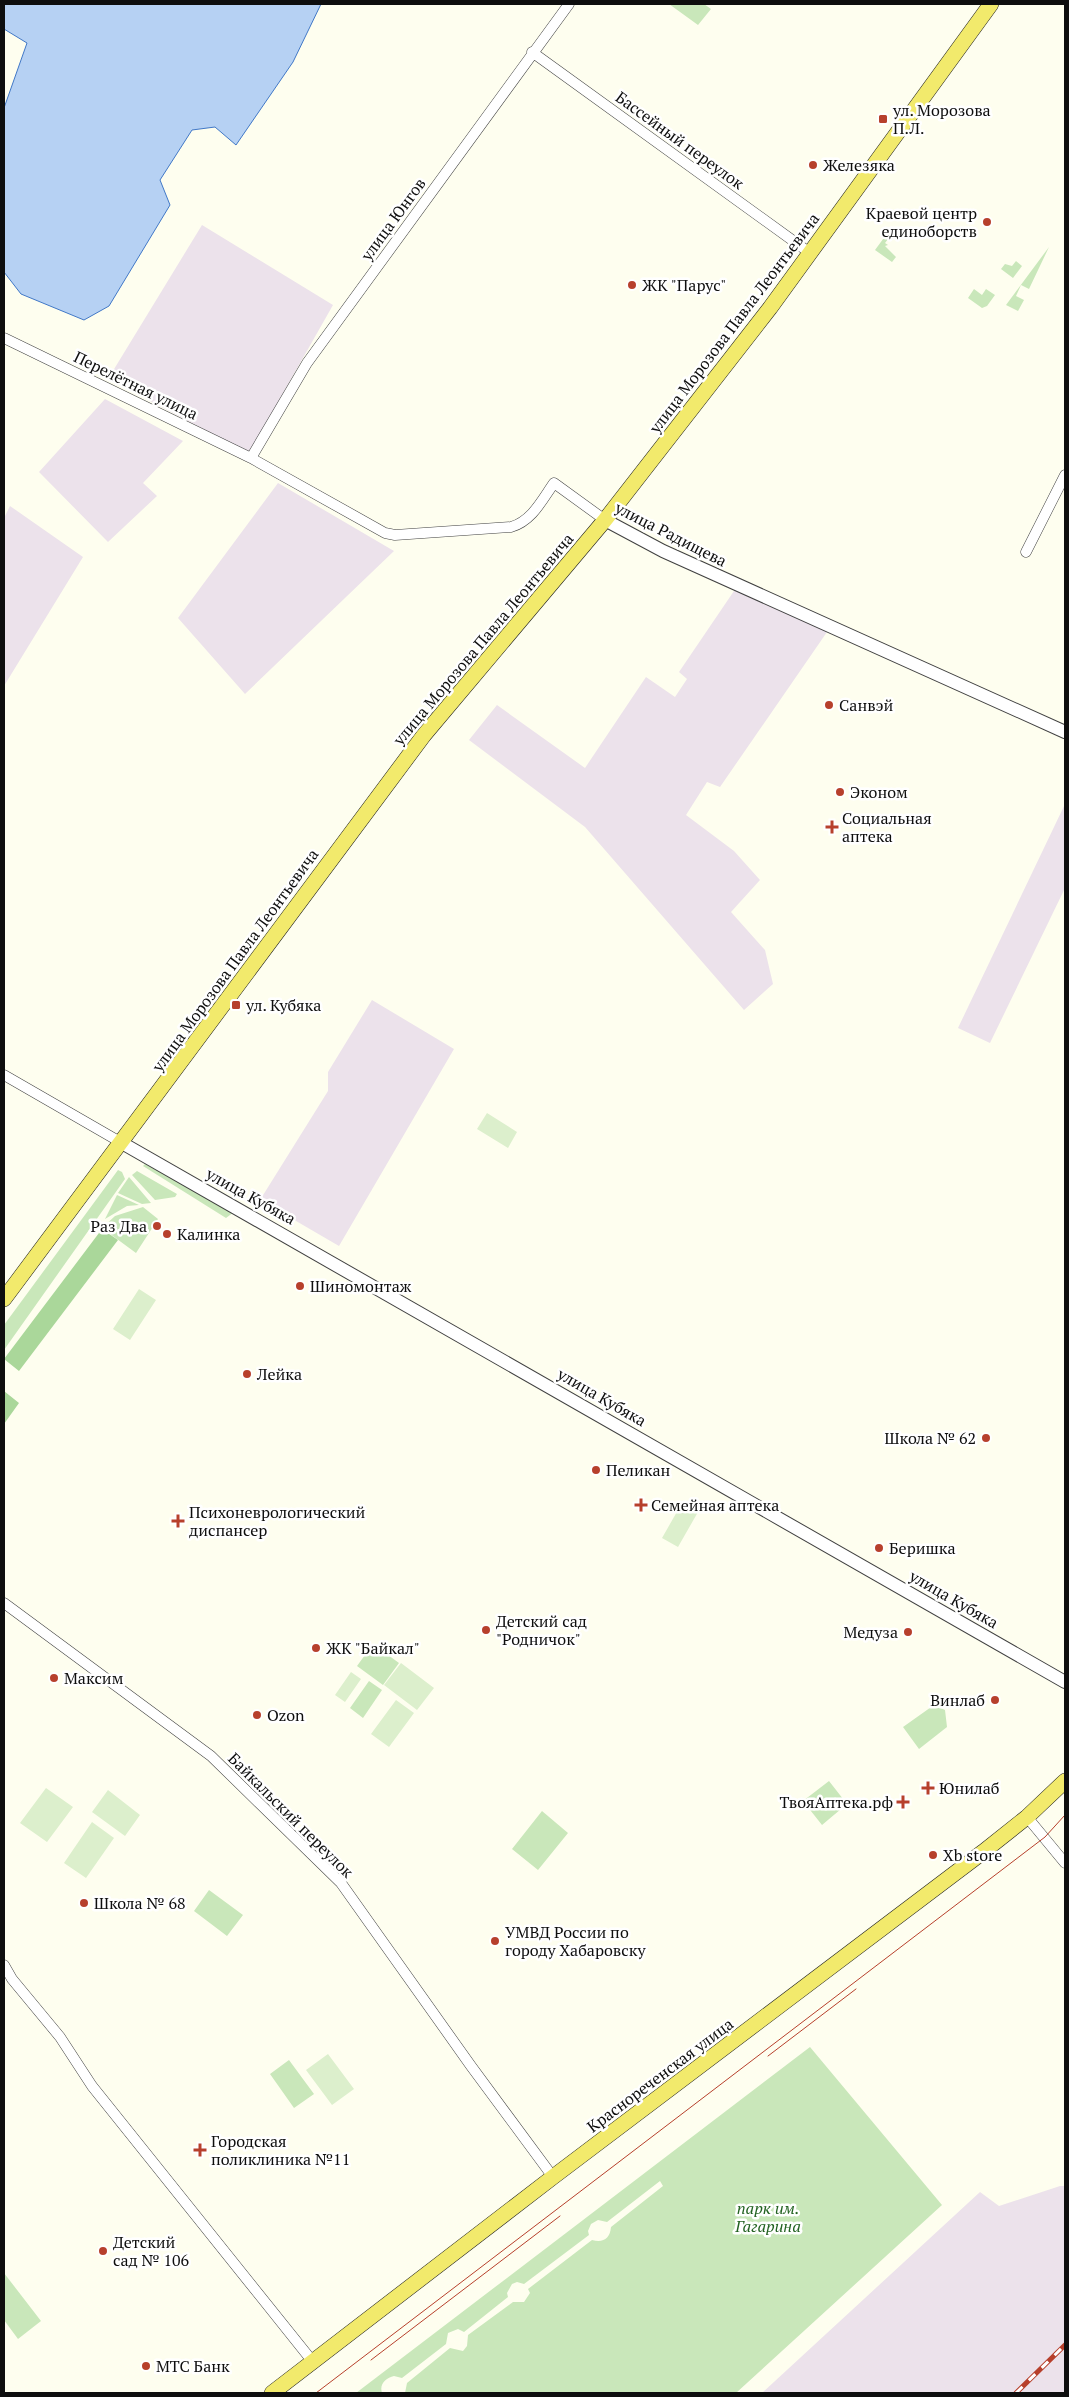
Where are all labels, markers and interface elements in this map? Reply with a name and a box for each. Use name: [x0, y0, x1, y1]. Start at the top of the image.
street label: Бассейный переулок: [611, 86, 749, 194]
place label: ул. Морозова П.Л.: [892, 99, 991, 139]
marker: ул. Морозова П.Л.: [877, 113, 889, 125]
place label: Железяка: [823, 154, 895, 176]
marker: Железяка: [807, 159, 819, 171]
street label: улица Юнгов: [355, 173, 431, 266]
place label: Краевой центр единоборств: [866, 202, 977, 242]
street label: улица Морозова Павла Леонтьевича: [643, 208, 824, 438]
marker: Краевой центр единоборств: [981, 216, 993, 228]
place label: ЖК "Парус": [642, 274, 726, 296]
marker: ЖК "Парус": [626, 279, 638, 291]
street label: Перелётная улица: [70, 345, 202, 425]
street label: улица Радищева: [610, 496, 731, 572]
street label: улица Морозова Павла Леонтьевича: [387, 528, 578, 750]
place label: Санвэй: [839, 694, 893, 716]
marker: Санвэй: [823, 699, 835, 711]
place label: Эконом: [850, 781, 908, 803]
marker: Эконом: [834, 786, 846, 798]
place label: Социальная аптека: [842, 807, 932, 847]
marker: Социальная аптека: [826, 821, 838, 833]
street label: улица Морозова Павла Леонтьевича: [146, 844, 323, 1077]
place label: ул. Кубяка: [245, 994, 321, 1016]
marker: ул. Кубяка: [230, 999, 242, 1011]
street label: улица Кубяка: [201, 1162, 300, 1230]
place label: Раз Два: [90, 1215, 147, 1237]
marker: Раз Два: [151, 1220, 163, 1232]
place label: Калинка: [177, 1223, 240, 1245]
marker: Калинка: [161, 1228, 173, 1240]
place label: Шиномонтаж: [310, 1275, 412, 1297]
marker: Шиномонтаж: [294, 1280, 306, 1292]
street label: улица Кубяка: [553, 1362, 650, 1431]
place label: Лейка: [256, 1363, 302, 1385]
marker: Лейка: [241, 1368, 253, 1380]
place label: Школа № 62: [885, 1427, 976, 1449]
marker: Школа № 62: [980, 1432, 992, 1444]
place label: Пеликан: [606, 1459, 670, 1481]
marker: Пеликан: [590, 1464, 602, 1476]
place label: Семейная аптека: [651, 1494, 779, 1516]
marker: Семейная аптека: [635, 1499, 647, 1511]
place label: Психоневрологический диспансер: [189, 1501, 366, 1541]
marker: Психоневрологический диспансер: [171, 1514, 185, 1528]
place label: Беришка: [889, 1537, 956, 1559]
marker: Беришка: [873, 1542, 885, 1554]
street label: улица Кубяка: [905, 1564, 1002, 1633]
place label: Детский сад "Родничок": [496, 1610, 587, 1650]
place label: Медуза: [843, 1621, 898, 1643]
marker: Детский сад "Родничок": [480, 1624, 492, 1636]
marker: Медуза: [902, 1626, 914, 1638]
place label: ЖК "Байкал": [326, 1637, 420, 1659]
marker: ЖК "Байкал": [310, 1642, 322, 1654]
place label: Максим: [64, 1667, 124, 1689]
marker: Максим: [48, 1672, 60, 1684]
place label: Винлаб: [930, 1689, 985, 1711]
marker: Винлаб: [989, 1694, 1001, 1706]
place label: Ozon: [267, 1704, 305, 1726]
marker: Ozon: [251, 1709, 263, 1721]
street label: Байкальский переулок: [223, 1747, 359, 1883]
place label: Юнилаб: [939, 1777, 1000, 1799]
marker: Юнилаб: [921, 1781, 935, 1795]
place label: ТвояАптека.рф: [779, 1791, 893, 1813]
marker: ТвояАптека.рф: [897, 1796, 909, 1808]
place label: Xb store: [943, 1844, 1002, 1866]
marker: Xb store: [927, 1849, 939, 1861]
place label: Школа № 68: [94, 1892, 185, 1914]
marker: Школа № 68: [78, 1897, 90, 1909]
place label: УМВД России по городу Хабаровску: [505, 1921, 646, 1961]
marker: УМВД России по городу Хабаровску: [489, 1935, 501, 1947]
street label: Краснореченская улица: [582, 2013, 738, 2137]
place label: Городская поликлиника №11: [211, 2130, 350, 2170]
marker: Городская поликлиника №11: [193, 2143, 207, 2157]
park label: парк им. Гагарина: [734, 2197, 801, 2237]
place label: Детский сад № 106: [113, 2231, 190, 2271]
marker: Детский сад № 106: [97, 2245, 109, 2257]
place label: МТС Банк: [156, 2355, 230, 2377]
marker: МТС Банк: [140, 2360, 152, 2372]

